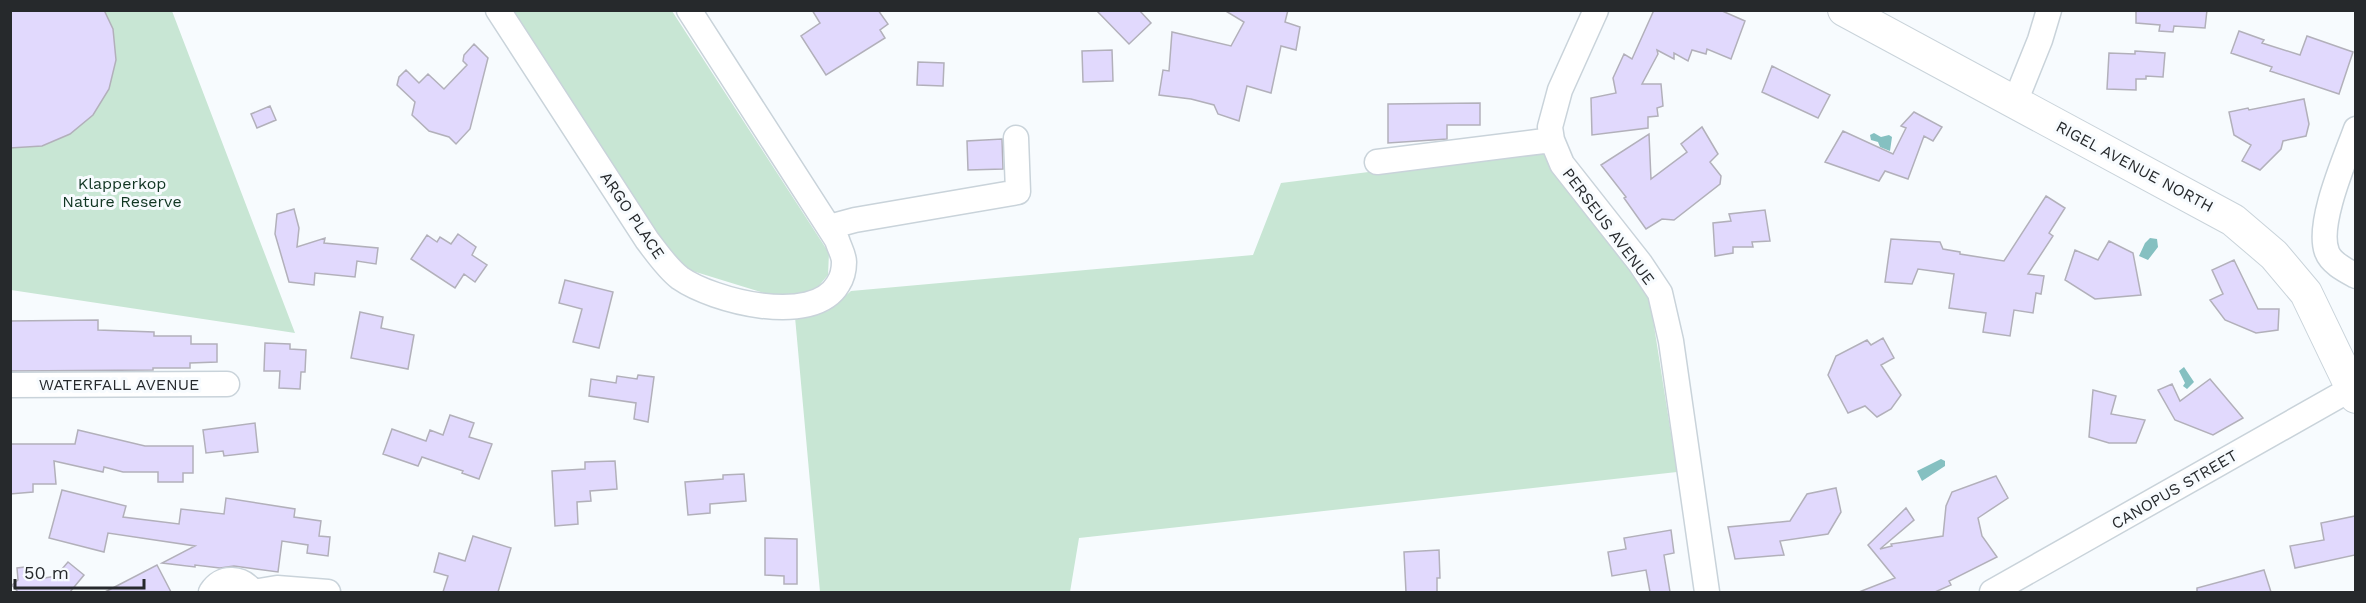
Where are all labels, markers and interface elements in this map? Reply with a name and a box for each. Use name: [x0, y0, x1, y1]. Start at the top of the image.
street label: RIGEL AVENUE NORTH: [2053, 117, 2217, 216]
street label: PERSEUS AVENUE: [1559, 164, 1659, 288]
street label: ARGO PLACE: [597, 168, 669, 262]
park label: Klapperkop Nature Reserve: [62, 174, 182, 211]
street label: WATERFALL AVENUE: [39, 375, 199, 394]
street label: CANOPUS STREET: [2108, 445, 2241, 533]
scale bar: [15, 552, 144, 590]
text: 50 m: [24, 562, 69, 583]

